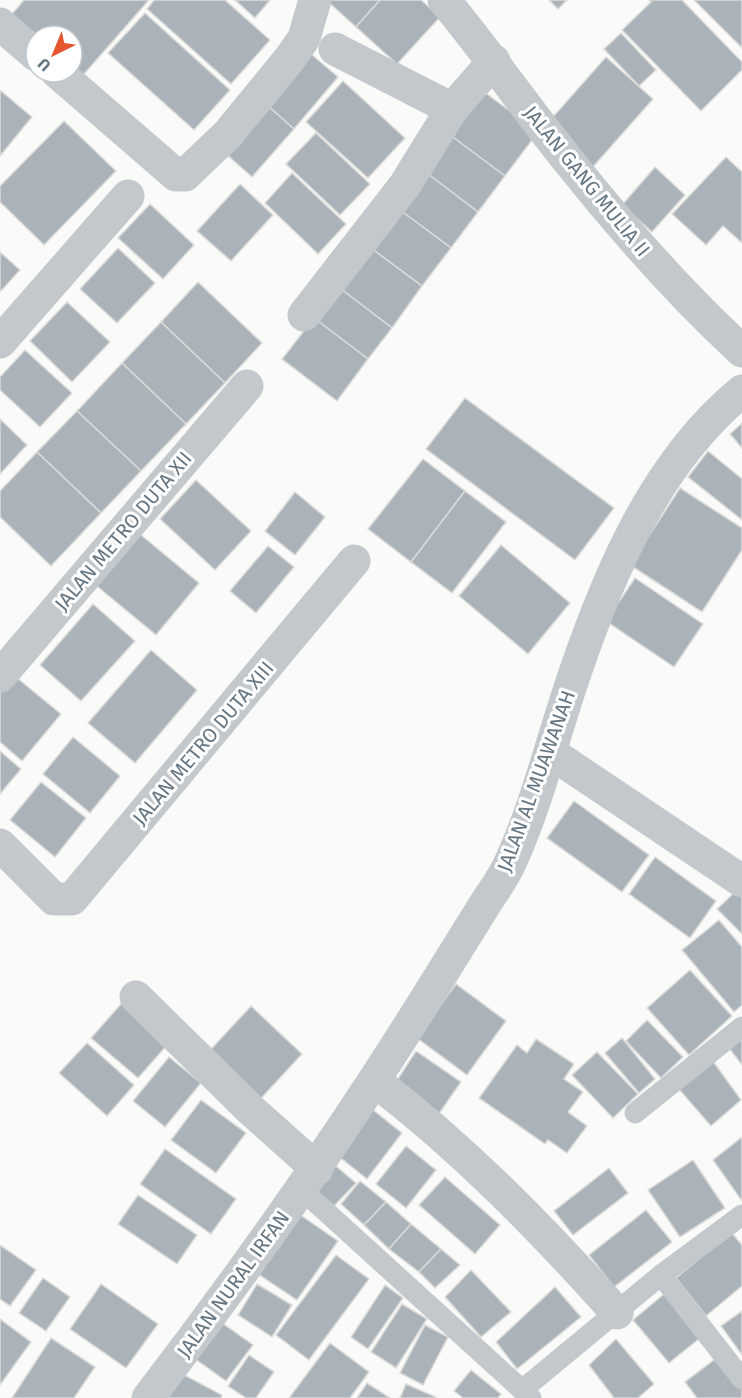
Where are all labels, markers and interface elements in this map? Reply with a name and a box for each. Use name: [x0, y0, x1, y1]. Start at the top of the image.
north arrow: [24, 24, 84, 84]
text: U: [34, 54, 54, 75]
street label: JALAN GANG MULIA II: [519, 101, 655, 261]
street label: JALAN METRO DUTA XII: [49, 447, 197, 615]
street label: JALAN METRO DUTA XIII: [127, 656, 279, 830]
street label: JALAN AL MUAWANAH: [492, 687, 580, 875]
street label: JALAN NURAL IRFAN: [172, 1206, 294, 1362]

